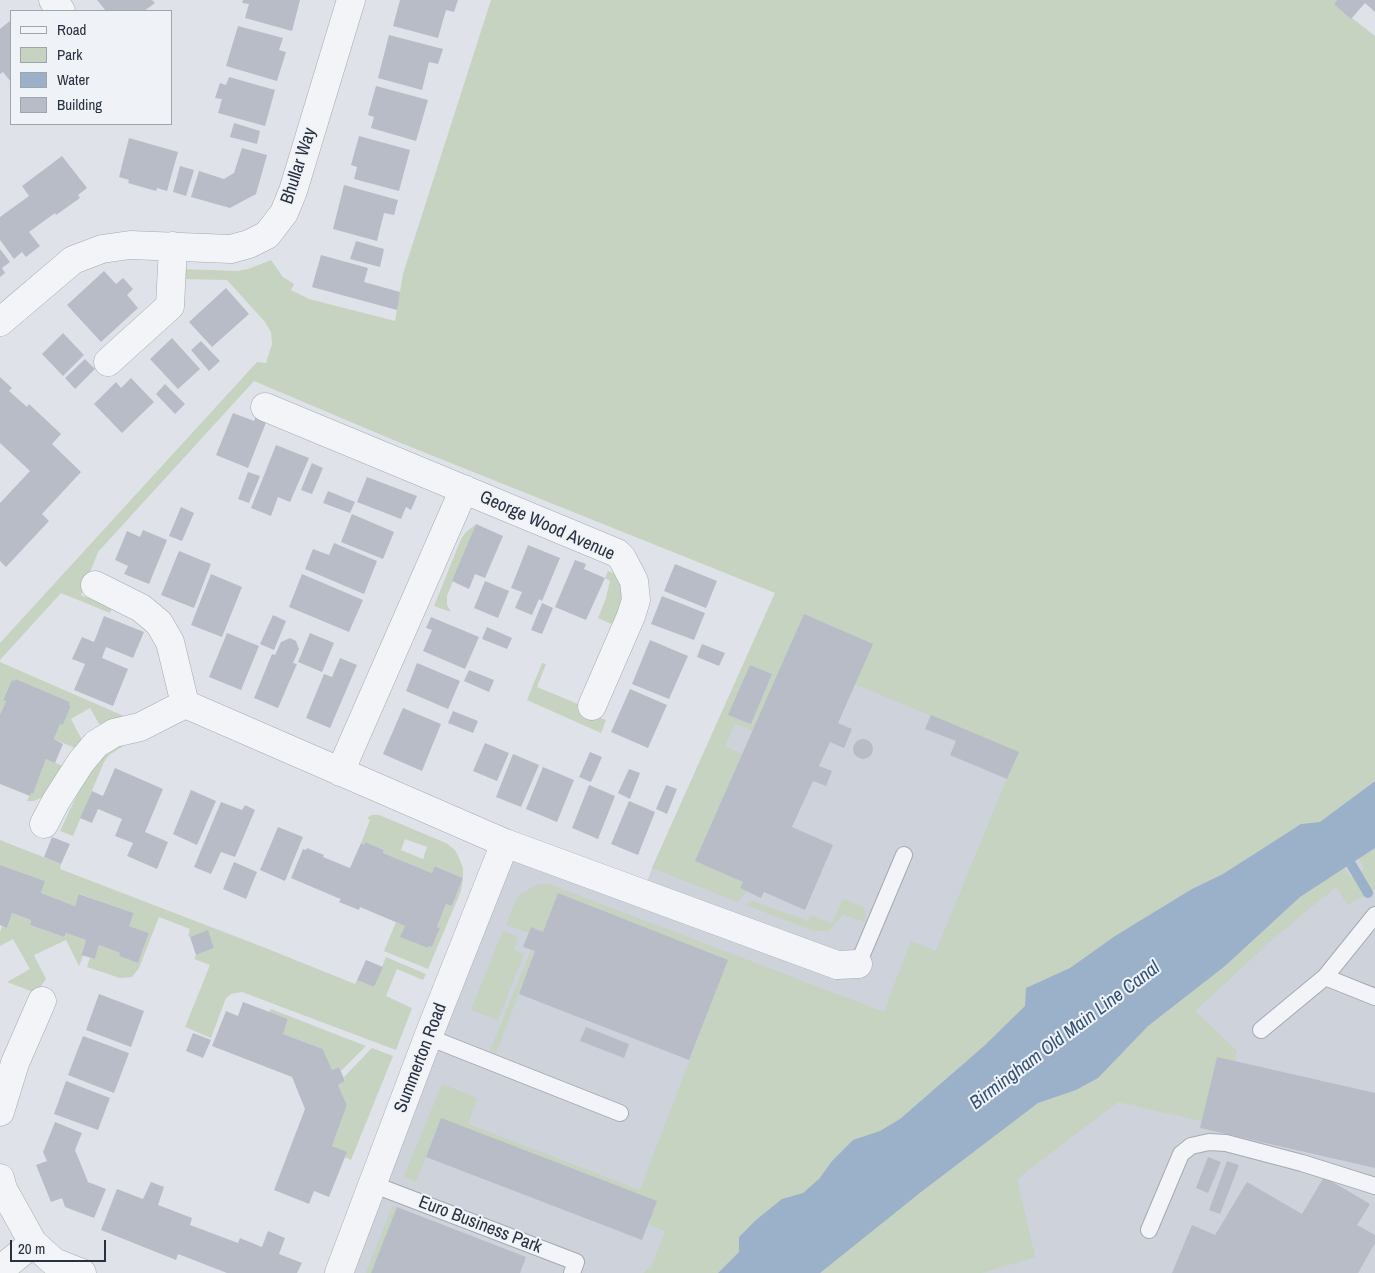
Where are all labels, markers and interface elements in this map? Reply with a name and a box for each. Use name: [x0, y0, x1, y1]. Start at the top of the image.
legend: [10, 10, 172, 125]
text: Road: [57, 19, 86, 40]
text: Park: [57, 44, 82, 65]
text: Water: [57, 69, 89, 90]
text: Building: [57, 94, 102, 115]
street label: Bhullar Way: [277, 125, 321, 207]
street label: George Wood Avenue: [476, 487, 618, 565]
water label: Birmingham Old Main Line Canal: [965, 957, 1165, 1115]
street label: Summerton Road: [390, 1000, 452, 1116]
street label: Euro Business Park: [415, 1192, 545, 1258]
scale bar: [12, 1230, 109, 1262]
text: 20 m: [18, 1238, 45, 1259]

